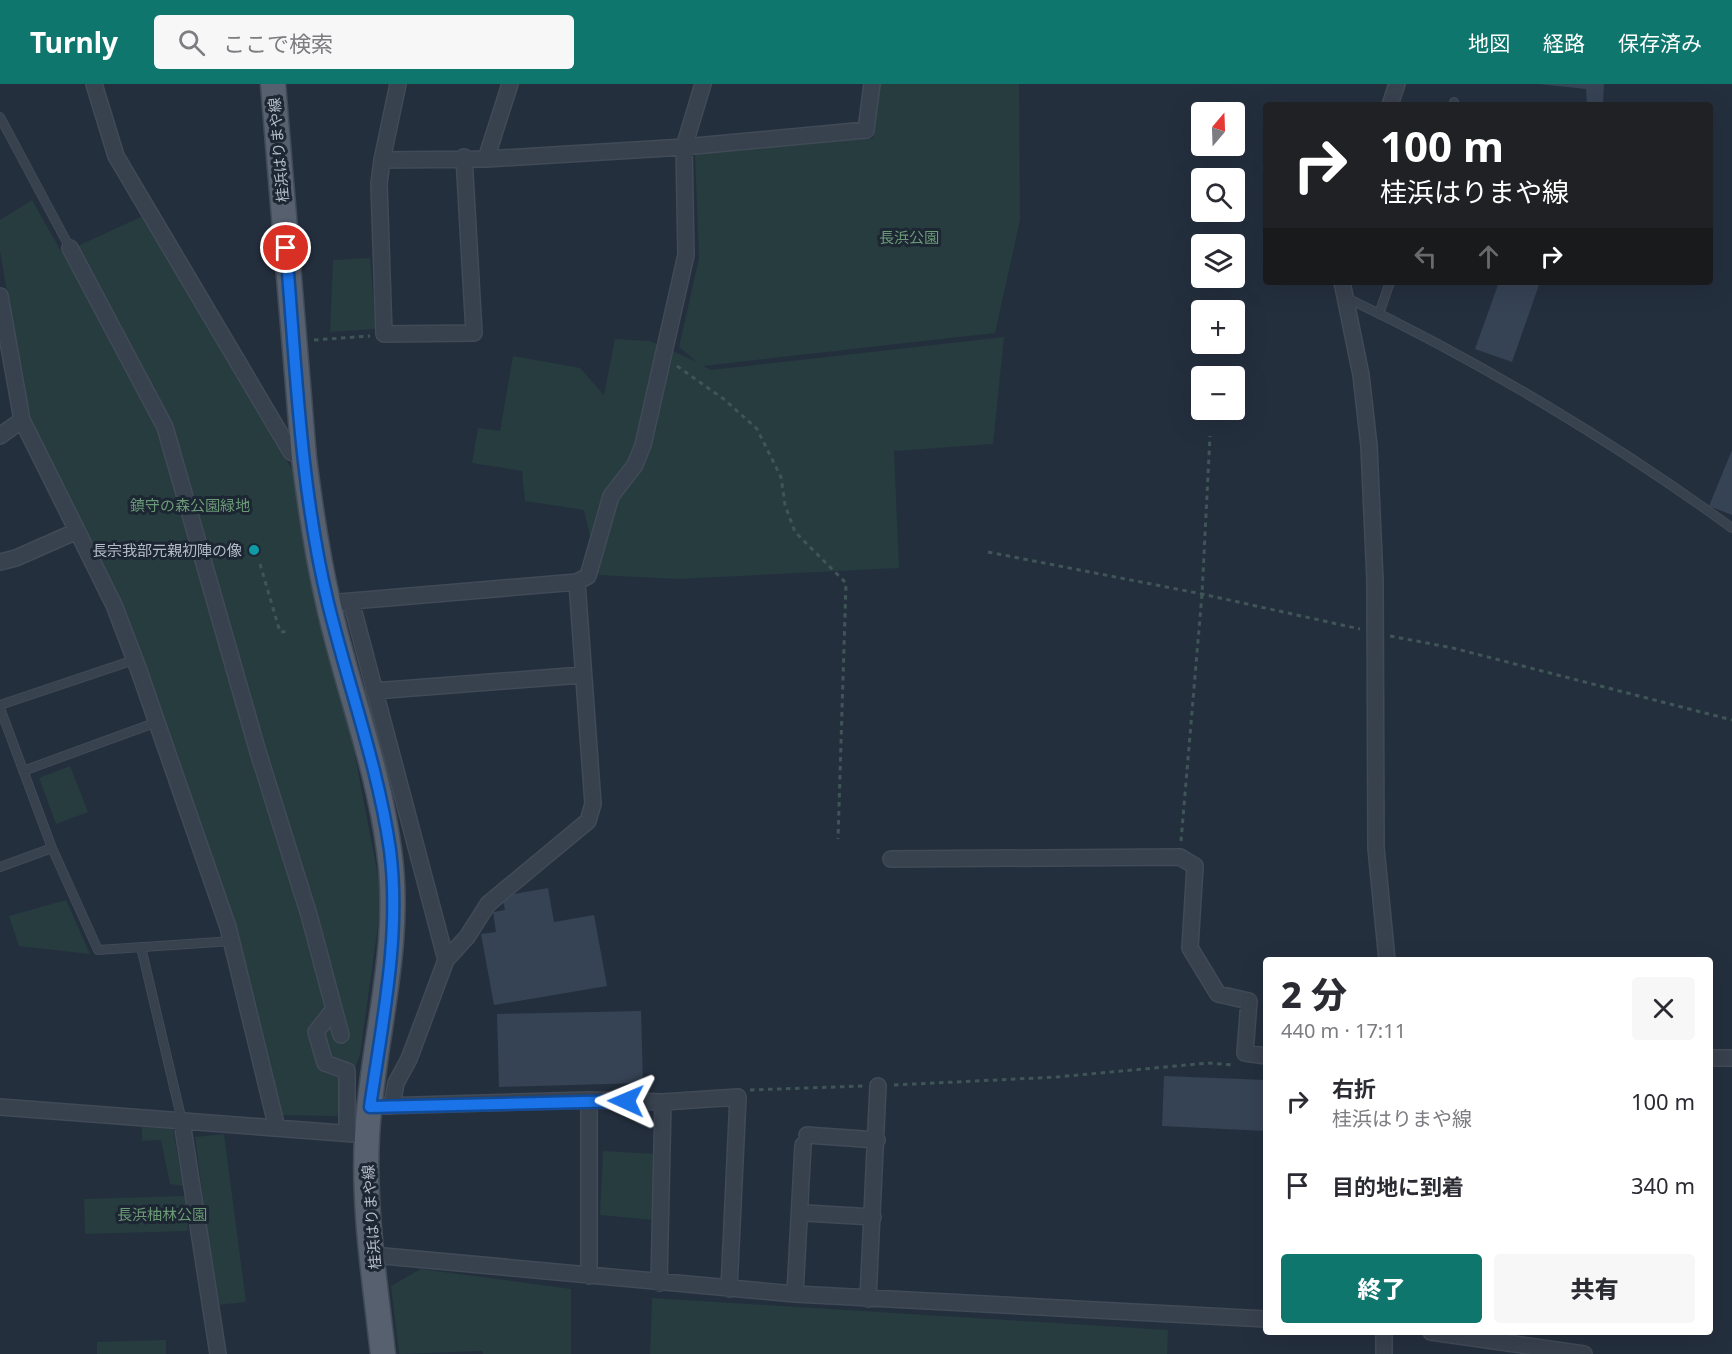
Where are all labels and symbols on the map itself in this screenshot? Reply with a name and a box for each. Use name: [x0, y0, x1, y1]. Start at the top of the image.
street label: 桂浜はりまや線: [263, 97, 293, 203]
north arrow: [1191, 102, 1245, 156]
pin: [260, 222, 311, 273]
park label: 長浜公園: [879, 227, 939, 247]
park label: 鎮守の森公園緑地: [130, 495, 250, 515]
place label: 長宗我部元親初陣の像: [92, 540, 242, 560]
marker: 長宗我部元親初陣の像: [247, 543, 261, 557]
position arrow: [594, 1069, 658, 1133]
street label: 桂浜はりまや線: [357, 1164, 385, 1270]
park label: 長浜柚林公園: [117, 1204, 207, 1224]

